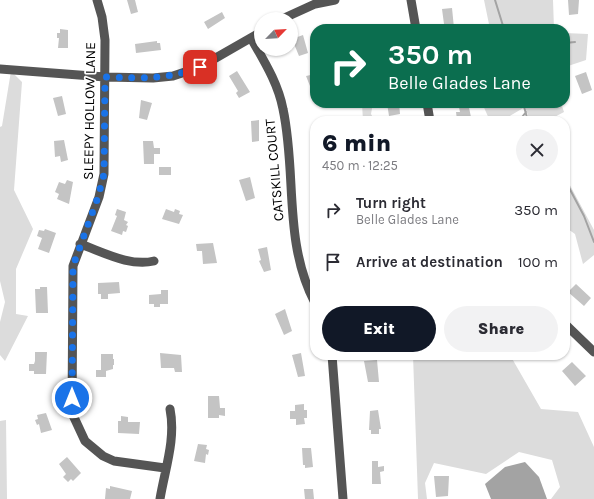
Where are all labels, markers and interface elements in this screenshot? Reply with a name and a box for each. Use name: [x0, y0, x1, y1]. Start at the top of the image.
north arrow: [254, 12, 298, 56]
map controls: [254, 12, 298, 56]
text: 350 m: [388, 38, 473, 71]
icon: right: [322, 40, 374, 92]
street label: SLEEPY HOLLOW LANE: [80, 42, 99, 180]
pin: [183, 50, 217, 84]
icon: arrive: [189, 56, 211, 78]
text: Belle Glades Lane: [388, 72, 531, 94]
street label: CATSKILL COURT: [262, 118, 287, 222]
text: 6 min: [322, 129, 391, 157]
button: close: [516, 129, 558, 171]
text: 450 m · 12:25: [322, 158, 398, 173]
text: Turn right: [356, 194, 426, 212]
icon: right: [322, 199, 344, 221]
text: 350 m: [514, 201, 558, 219]
text: Belle Glades Lane: [356, 212, 459, 227]
icon: arrive: [322, 251, 344, 273]
text: Arrive at destination: [356, 253, 503, 271]
text: 100 m: [518, 253, 558, 271]
button: Exit: [322, 306, 436, 352]
button: Share: [444, 306, 558, 352]
position arrow: [51, 377, 93, 419]

